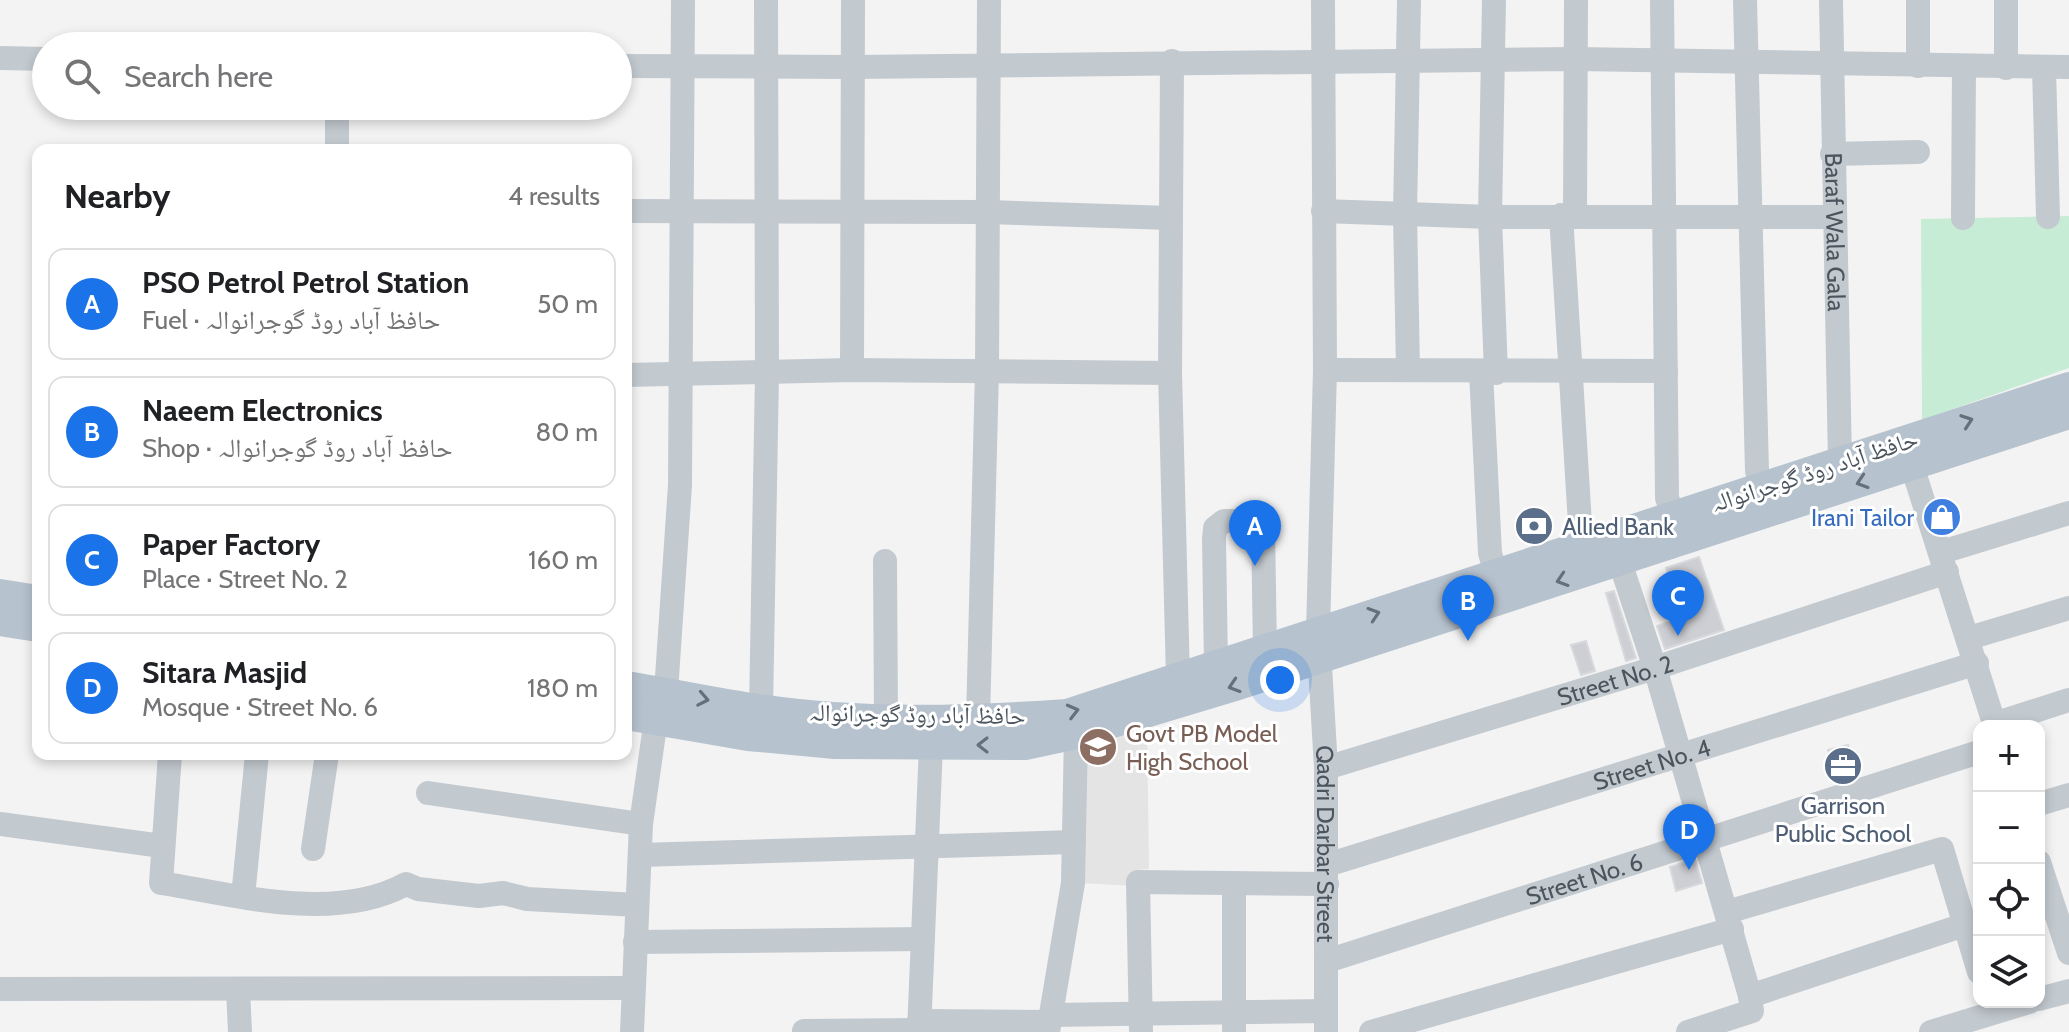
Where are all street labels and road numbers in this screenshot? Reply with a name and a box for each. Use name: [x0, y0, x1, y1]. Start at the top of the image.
street label: Baraf Wala Gala: [1819, 152, 1852, 312]
street label: حافظ آباد روڈ گوجرانوالہ: [1707, 424, 1921, 518]
street label: Street No. 2: [1553, 649, 1677, 711]
street label: حافظ آباد روڈ گوجرانوالہ: [808, 698, 1026, 730]
street label: Street No. 4: [1590, 732, 1714, 796]
street label: Qadri Darbar Street: [1310, 744, 1341, 942]
street label: Street No. 6: [1522, 846, 1646, 911]

